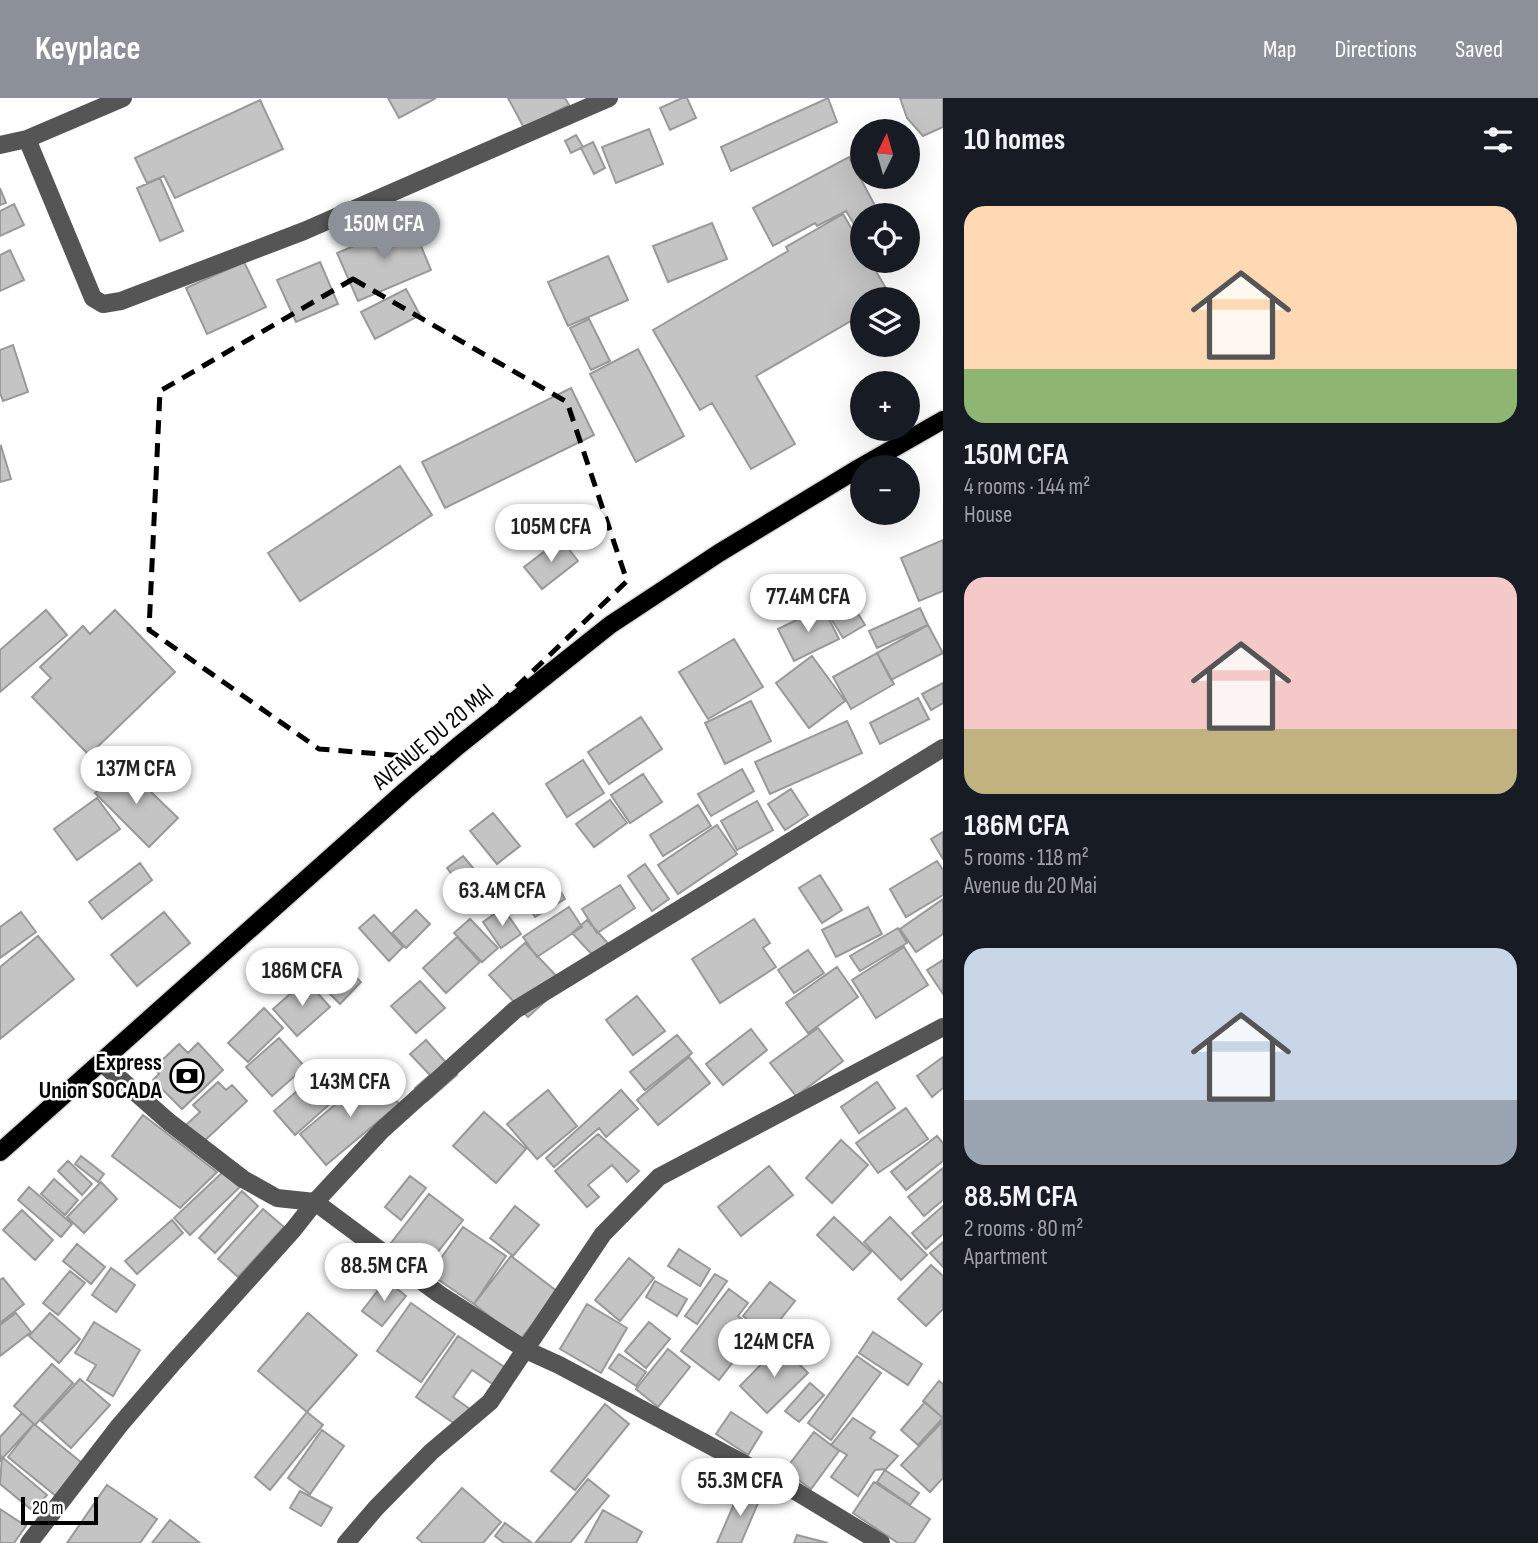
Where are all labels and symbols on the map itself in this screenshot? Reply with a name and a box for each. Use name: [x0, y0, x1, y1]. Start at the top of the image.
north arrow: [850, 119, 920, 189]
pin: 150M CFA: [312, 202, 456, 261]
pin: 105M CFA: [479, 504, 623, 564]
pin: 77.4M CFA: [728, 574, 888, 634]
street label: AVENUE DU 20 MAI: [366, 678, 500, 797]
pin: 137M CFA: [64, 746, 208, 806]
pin: 63.4M CFA: [422, 868, 582, 928]
pin: 186M CFA: [230, 948, 374, 1008]
place label: Express Union SOCADA: [39, 1048, 163, 1105]
bank icon: Express Union SOCADA: [168, 1057, 206, 1095]
pin: 143M CFA: [278, 1060, 422, 1119]
pin: 88.5M CFA: [304, 1244, 464, 1303]
pin: 124M CFA: [702, 1320, 846, 1379]
pin: 55.3M CFA: [660, 1458, 820, 1518]
scale bar: [21, 1494, 98, 1526]

